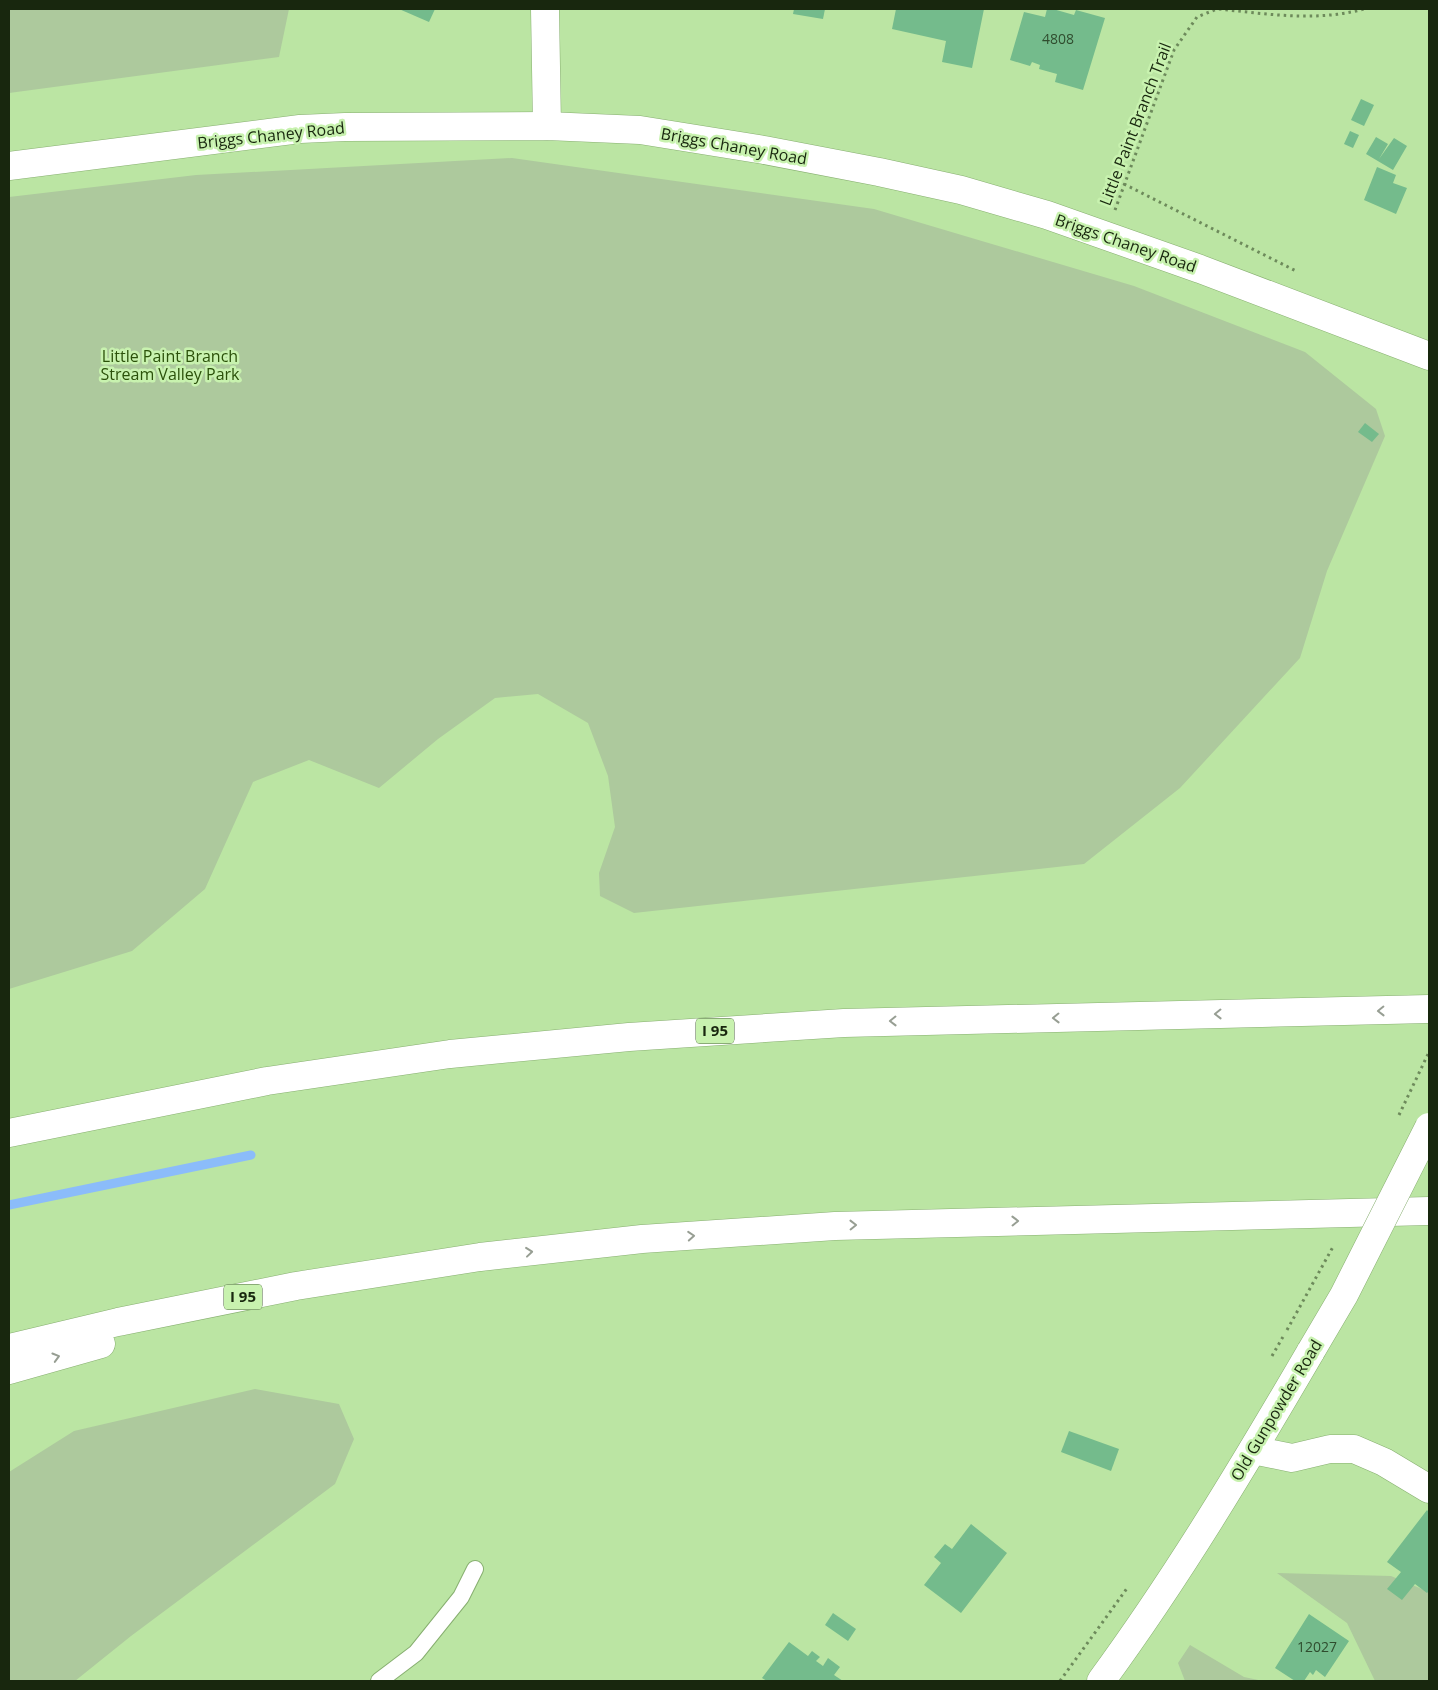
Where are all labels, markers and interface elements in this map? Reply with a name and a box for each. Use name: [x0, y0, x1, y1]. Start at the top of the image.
house number: 4808: [1042, 29, 1074, 48]
street label: Little Paint Branch Trail: [1094, 39, 1176, 209]
street label: Briggs Chaney Road: [196, 116, 346, 154]
street label: Briggs Chaney Road: [659, 122, 809, 170]
street label: Briggs Chaney Road: [1052, 209, 1200, 277]
park label: Little Paint Branch Stream Valley Park: [101, 345, 240, 385]
one-way arrow: [1376, 1005, 1384, 1016]
one-way arrow: [1214, 1009, 1222, 1019]
one-way arrow: [1051, 1013, 1059, 1023]
one-way arrow: [889, 1016, 897, 1027]
road number: I 95: [696, 1018, 734, 1044]
one-way arrow: [1011, 1216, 1019, 1227]
one-way arrow: [849, 1220, 857, 1231]
one-way arrow: [687, 1231, 695, 1242]
one-way arrow: [525, 1247, 533, 1258]
road number: I 95: [224, 1284, 262, 1310]
street label: Old Gunpowder Road: [1225, 1335, 1327, 1485]
one-way arrow: [51, 1352, 60, 1363]
house number: 12027: [1297, 1637, 1337, 1656]

